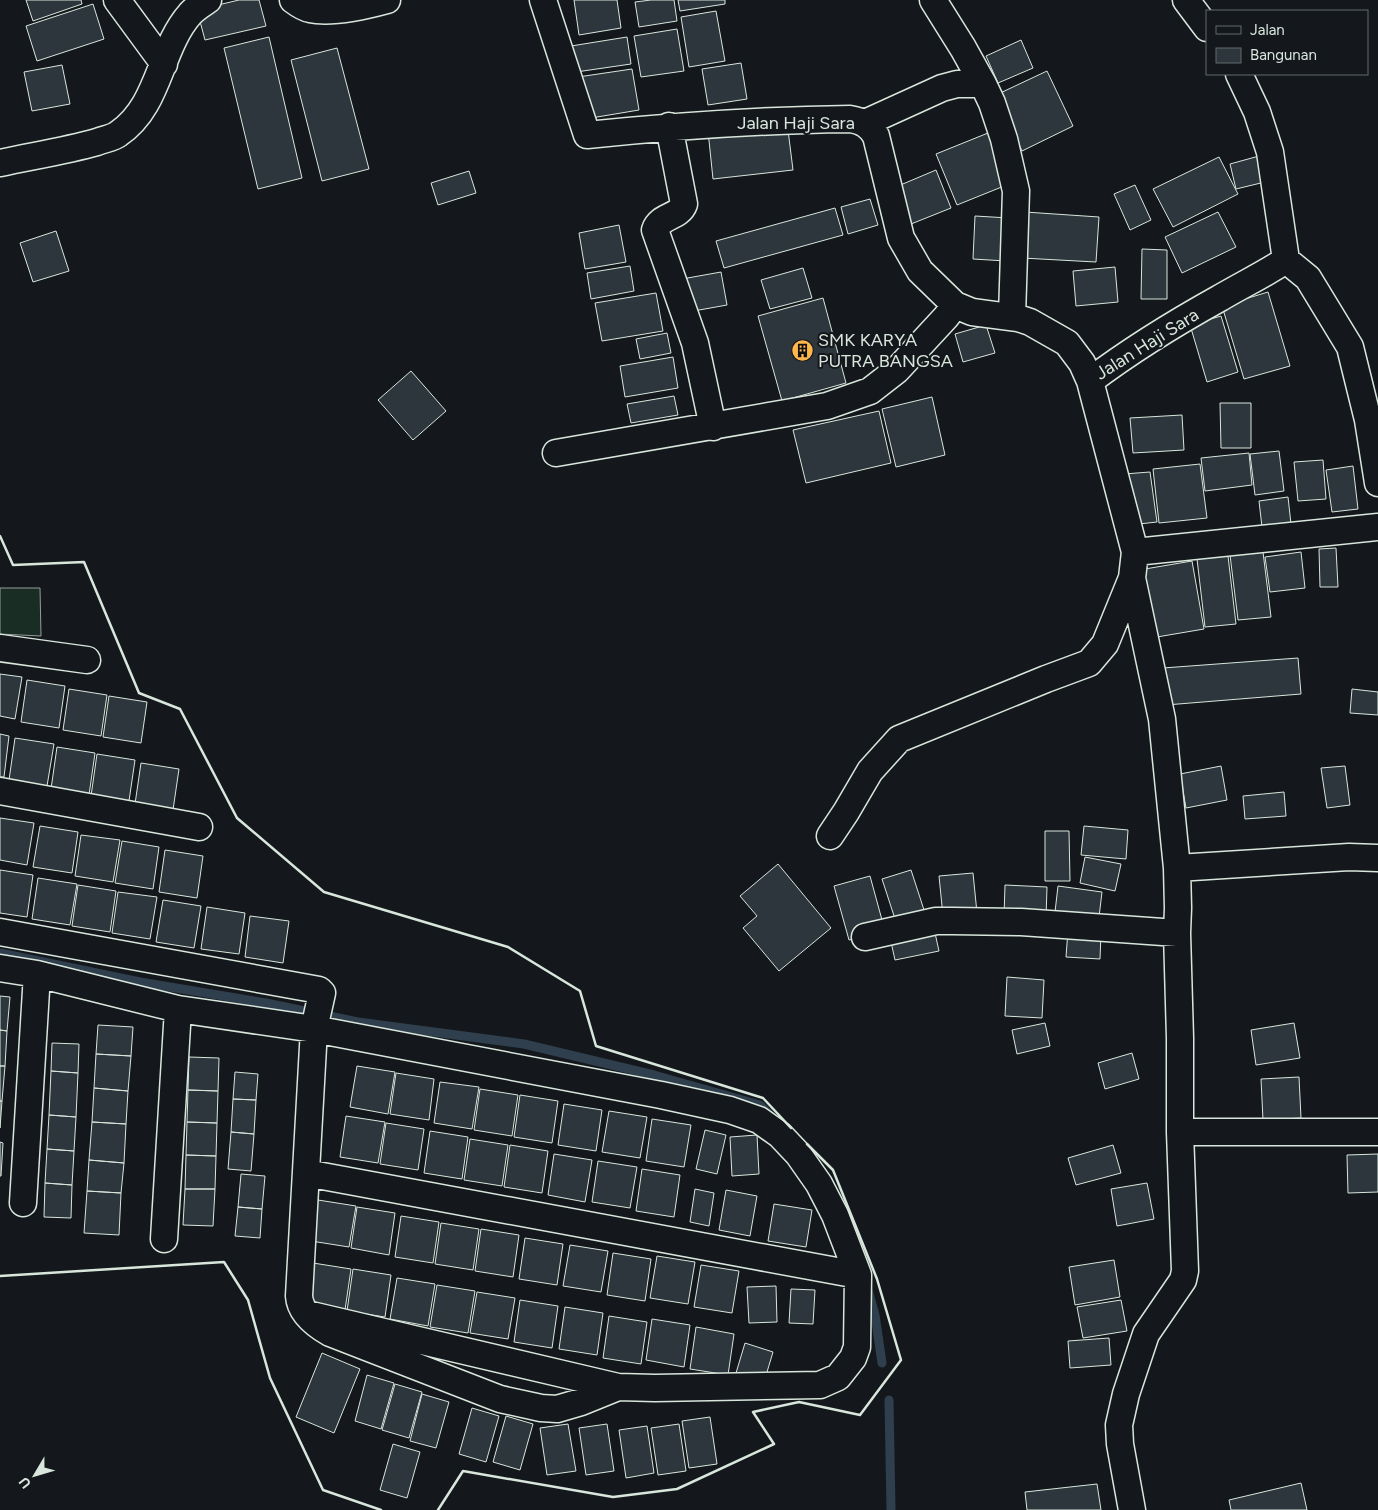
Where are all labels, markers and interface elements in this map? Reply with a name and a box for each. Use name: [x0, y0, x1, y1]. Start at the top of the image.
legend: [1206, 10, 1368, 75]
text: Jalan: [1250, 21, 1285, 39]
text: Bangunan: [1250, 46, 1317, 64]
street label: Jalan Haji Sara: [737, 112, 855, 134]
street label: Jalan Haji Sara: [1091, 303, 1203, 385]
place label: SMK KARYA PUTRA BANGSA: [818, 329, 953, 372]
building icon: SMK KARYA PUTRA BANGSA: [790, 338, 814, 362]
north arrow: [10, 1450, 60, 1500]
text: U: [15, 1474, 35, 1492]

